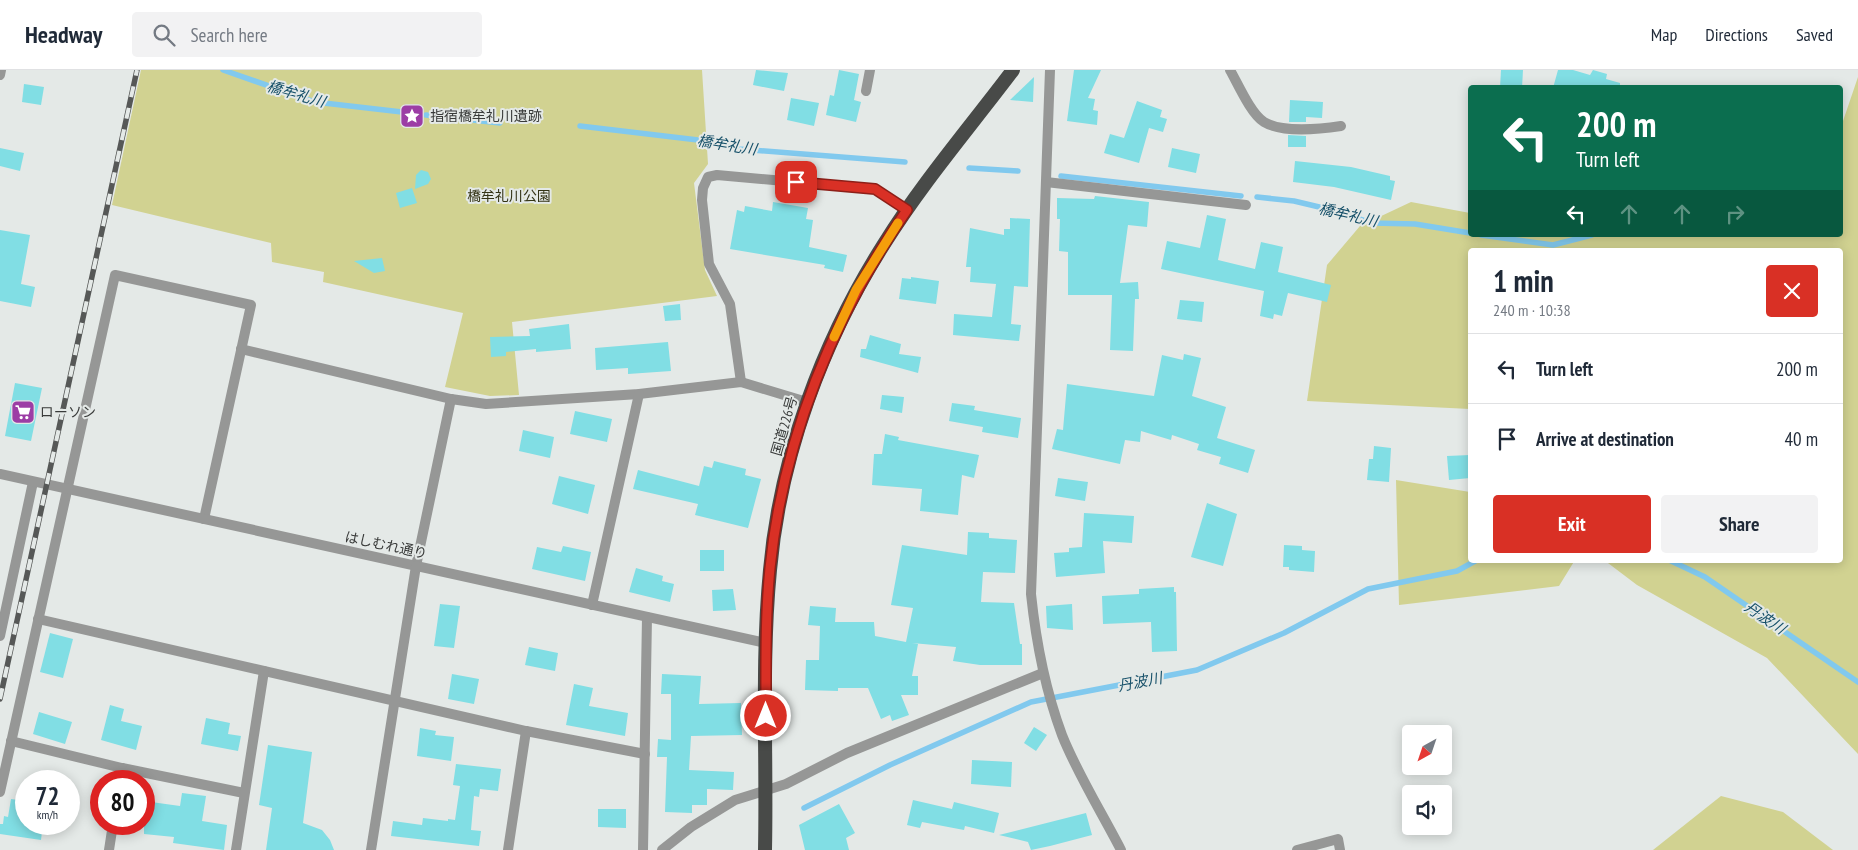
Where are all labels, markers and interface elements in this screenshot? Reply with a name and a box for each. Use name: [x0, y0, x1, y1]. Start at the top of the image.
search box: [132, 12, 482, 57]
text: Headway: [25, 19, 102, 50]
icon: search: [150, 21, 178, 49]
text: Search here: [190, 23, 268, 47]
text: Map: [1651, 23, 1677, 46]
text: Directions: [1705, 23, 1768, 46]
text: Saved: [1796, 23, 1833, 46]
water label: 橋牟礼川: [265, 76, 330, 111]
text: 200 m: [1576, 101, 1657, 147]
place icon: 指宿橋牟礼川遺跡: [399, 103, 425, 129]
icon: left: [1493, 105, 1558, 170]
place label: 指宿橋牟礼川遺跡: [430, 107, 542, 125]
water label: 橋牟礼川: [696, 130, 760, 159]
text: Turn left: [1576, 145, 1640, 173]
pin: [775, 161, 817, 203]
icon: arrive: [782, 168, 810, 196]
park label: 橋牟礼川公園: [467, 187, 551, 205]
water label: 橋牟礼川: [1317, 199, 1381, 231]
icon: left: [1562, 200, 1590, 228]
icon: ahead: [1615, 200, 1643, 228]
icon: ahead: [1668, 200, 1696, 228]
icon: right: [1721, 200, 1749, 228]
text: 1 min: [1493, 261, 1554, 300]
button: close: [1766, 265, 1818, 317]
text: 240 m · 10:38: [1493, 300, 1571, 320]
icon: left: [1493, 355, 1521, 383]
text: Turn left: [1536, 357, 1593, 381]
text: 200 m: [1776, 357, 1818, 381]
street label: 国道226号: [767, 394, 801, 458]
supermarket icon: ローソン: [10, 399, 36, 425]
place label: ローソン: [40, 403, 96, 421]
icon: arrive: [1493, 425, 1521, 453]
text: Arrive at destination: [1536, 427, 1674, 451]
text: 40 m: [1785, 427, 1818, 451]
button: Exit: [1493, 495, 1651, 553]
button: Share: [1661, 495, 1818, 553]
street label: はしむれ通り: [343, 527, 429, 563]
water label: 丹波川: [1741, 597, 1791, 639]
water label: 丹波川: [1116, 668, 1166, 695]
position arrow: [739, 689, 791, 741]
north arrow: [1402, 725, 1452, 775]
map controls: [1402, 725, 1452, 835]
speed limit sign: 80: [90, 770, 155, 835]
text: 72: [36, 780, 59, 812]
button: sound: [1402, 785, 1452, 835]
text: km/h: [37, 807, 58, 822]

